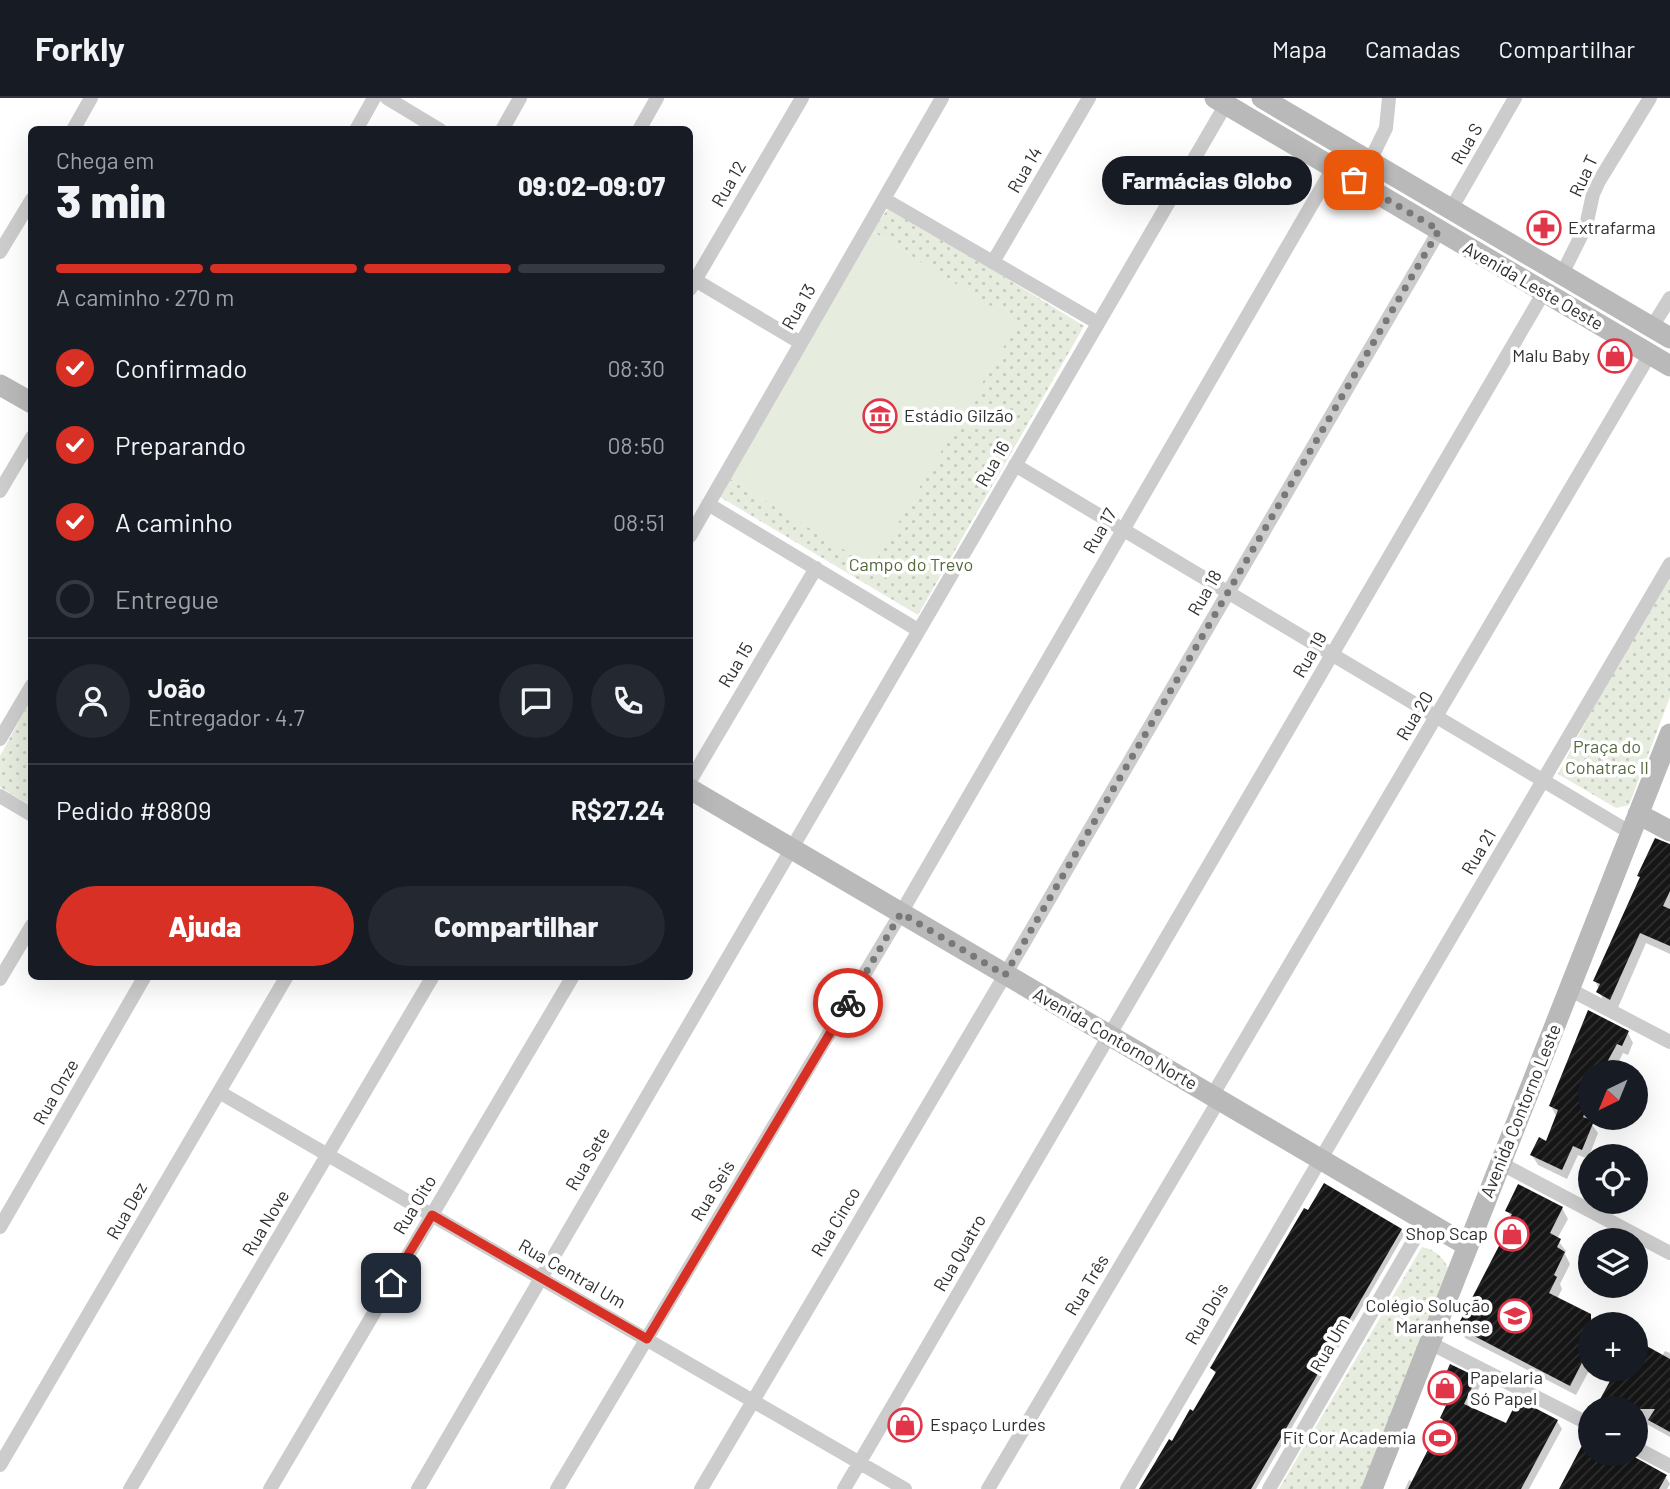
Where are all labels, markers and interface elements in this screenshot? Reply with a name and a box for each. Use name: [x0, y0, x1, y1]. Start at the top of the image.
text: Forkly: [35, 28, 125, 68]
text: Mapa: [1272, 34, 1327, 63]
text: Camadas: [1365, 34, 1461, 63]
text: Compartilhar: [1499, 34, 1635, 63]
street label: Rua S: [1446, 119, 1487, 168]
street label: Rua 14: [1002, 142, 1046, 197]
text: Chega em: [56, 146, 154, 174]
pin: [1324, 150, 1384, 210]
street label: Rua T: [1564, 151, 1602, 200]
callout: Farmácias Globo: [1102, 155, 1312, 204]
street label: Rua 12: [706, 157, 750, 210]
icon: bag: [1335, 161, 1373, 199]
text: Farmácias Globo: [1122, 166, 1292, 194]
text: 09:02–09:07: [518, 170, 665, 201]
text: 3 min: [56, 172, 166, 227]
pharmacy icon: Extrafarma: [1525, 209, 1563, 247]
place label: Extrafarma: [1568, 216, 1656, 238]
street label: Avenida Leste Oeste: [1460, 236, 1607, 334]
street label: Rua 13: [776, 280, 820, 333]
text: A caminho · 270 m: [56, 283, 234, 311]
shop icon: Malu Baby: [1596, 337, 1634, 375]
place label: Malu Baby: [1512, 344, 1590, 366]
icon: check: [56, 349, 94, 387]
text: Confirmado: [115, 352, 247, 383]
text: 08:30: [607, 354, 665, 382]
museum icon: Estádio Gilzão: [861, 397, 899, 435]
place label: Estádio Gilzão: [904, 404, 1014, 426]
icon: check: [56, 426, 94, 464]
text: Preparando: [115, 429, 246, 460]
text: 08:50: [607, 431, 665, 459]
street label: Rua 16: [970, 437, 1014, 490]
icon: check: [56, 503, 94, 541]
street label: Rua 17: [1078, 504, 1121, 557]
text: A caminho: [115, 506, 233, 537]
text: 08:51: [613, 508, 665, 536]
park label: Campo do Trevo: [849, 553, 973, 575]
street label: Rua 18: [1182, 566, 1226, 619]
text: Entregue: [115, 583, 219, 614]
street label: Rua 19: [1287, 628, 1331, 681]
street label: Rua 15: [713, 638, 757, 691]
button: person: [56, 664, 130, 738]
button: chat: [499, 664, 573, 738]
button: phone: [591, 664, 665, 738]
text: João: [148, 672, 206, 703]
street label: Rua 20: [1391, 687, 1437, 744]
text: Entregador · 4.7: [148, 703, 305, 731]
park label: Praça do Cohatrac II: [1565, 735, 1649, 778]
text: Pedido #8809: [56, 794, 212, 825]
text: R$27.24: [571, 794, 665, 825]
street label: Rua 21: [1456, 825, 1500, 878]
button: Ajuda: [56, 886, 354, 966]
button: Compartilhar: [368, 886, 665, 966]
courier: [813, 968, 883, 1038]
street label: Avenida Contorno Norte: [1030, 982, 1201, 1094]
icon: bike: [829, 984, 867, 1022]
street label: Avenida Contorno Leste: [1475, 1021, 1565, 1201]
street label: Rua Onze: [28, 1055, 83, 1128]
north arrow: [1578, 1060, 1648, 1130]
map controls: [1578, 1060, 1648, 1466]
street label: Rua Sete: [560, 1123, 614, 1194]
button: locate: [1578, 1144, 1648, 1214]
street label: Rua Seis: [686, 1156, 739, 1225]
street label: Rua Oito: [388, 1171, 440, 1238]
street label: Rua Dez: [101, 1178, 151, 1243]
street label: Rua Cinco: [806, 1183, 865, 1260]
street label: Rua Nove: [237, 1186, 293, 1259]
street label: Rua Quatro: [928, 1210, 990, 1295]
shop icon: Shop Scap: [1493, 1215, 1531, 1253]
place label: Shop Scap: [1406, 1222, 1488, 1244]
button: layers: [1578, 1228, 1648, 1298]
street label: Rua Central Um: [515, 1234, 630, 1313]
street label: Rua Três: [1059, 1250, 1113, 1319]
pin: [361, 1253, 421, 1313]
icon: home: [372, 1264, 410, 1302]
street label: Rua Dois: [1180, 1279, 1233, 1348]
place label: Colégio Solução Maranhense: [1366, 1294, 1490, 1337]
school or university icon: Colégio Solução Maranhense: [1496, 1297, 1534, 1335]
button: +: [1578, 1312, 1648, 1382]
street label: Rua Um: [1305, 1313, 1354, 1376]
place label: Papelaria Só Papel: [1470, 1366, 1543, 1409]
shop icon: Papelaria Só Papel: [1426, 1369, 1464, 1407]
button: −: [1578, 1396, 1648, 1466]
shop icon: Espaço Lurdes: [886, 1406, 924, 1444]
place label: Espaço Lurdes: [930, 1413, 1046, 1435]
sports icon: Fit Cor Academia: [1421, 1419, 1459, 1457]
place label: Fit Cor Academia: [1283, 1426, 1416, 1448]

